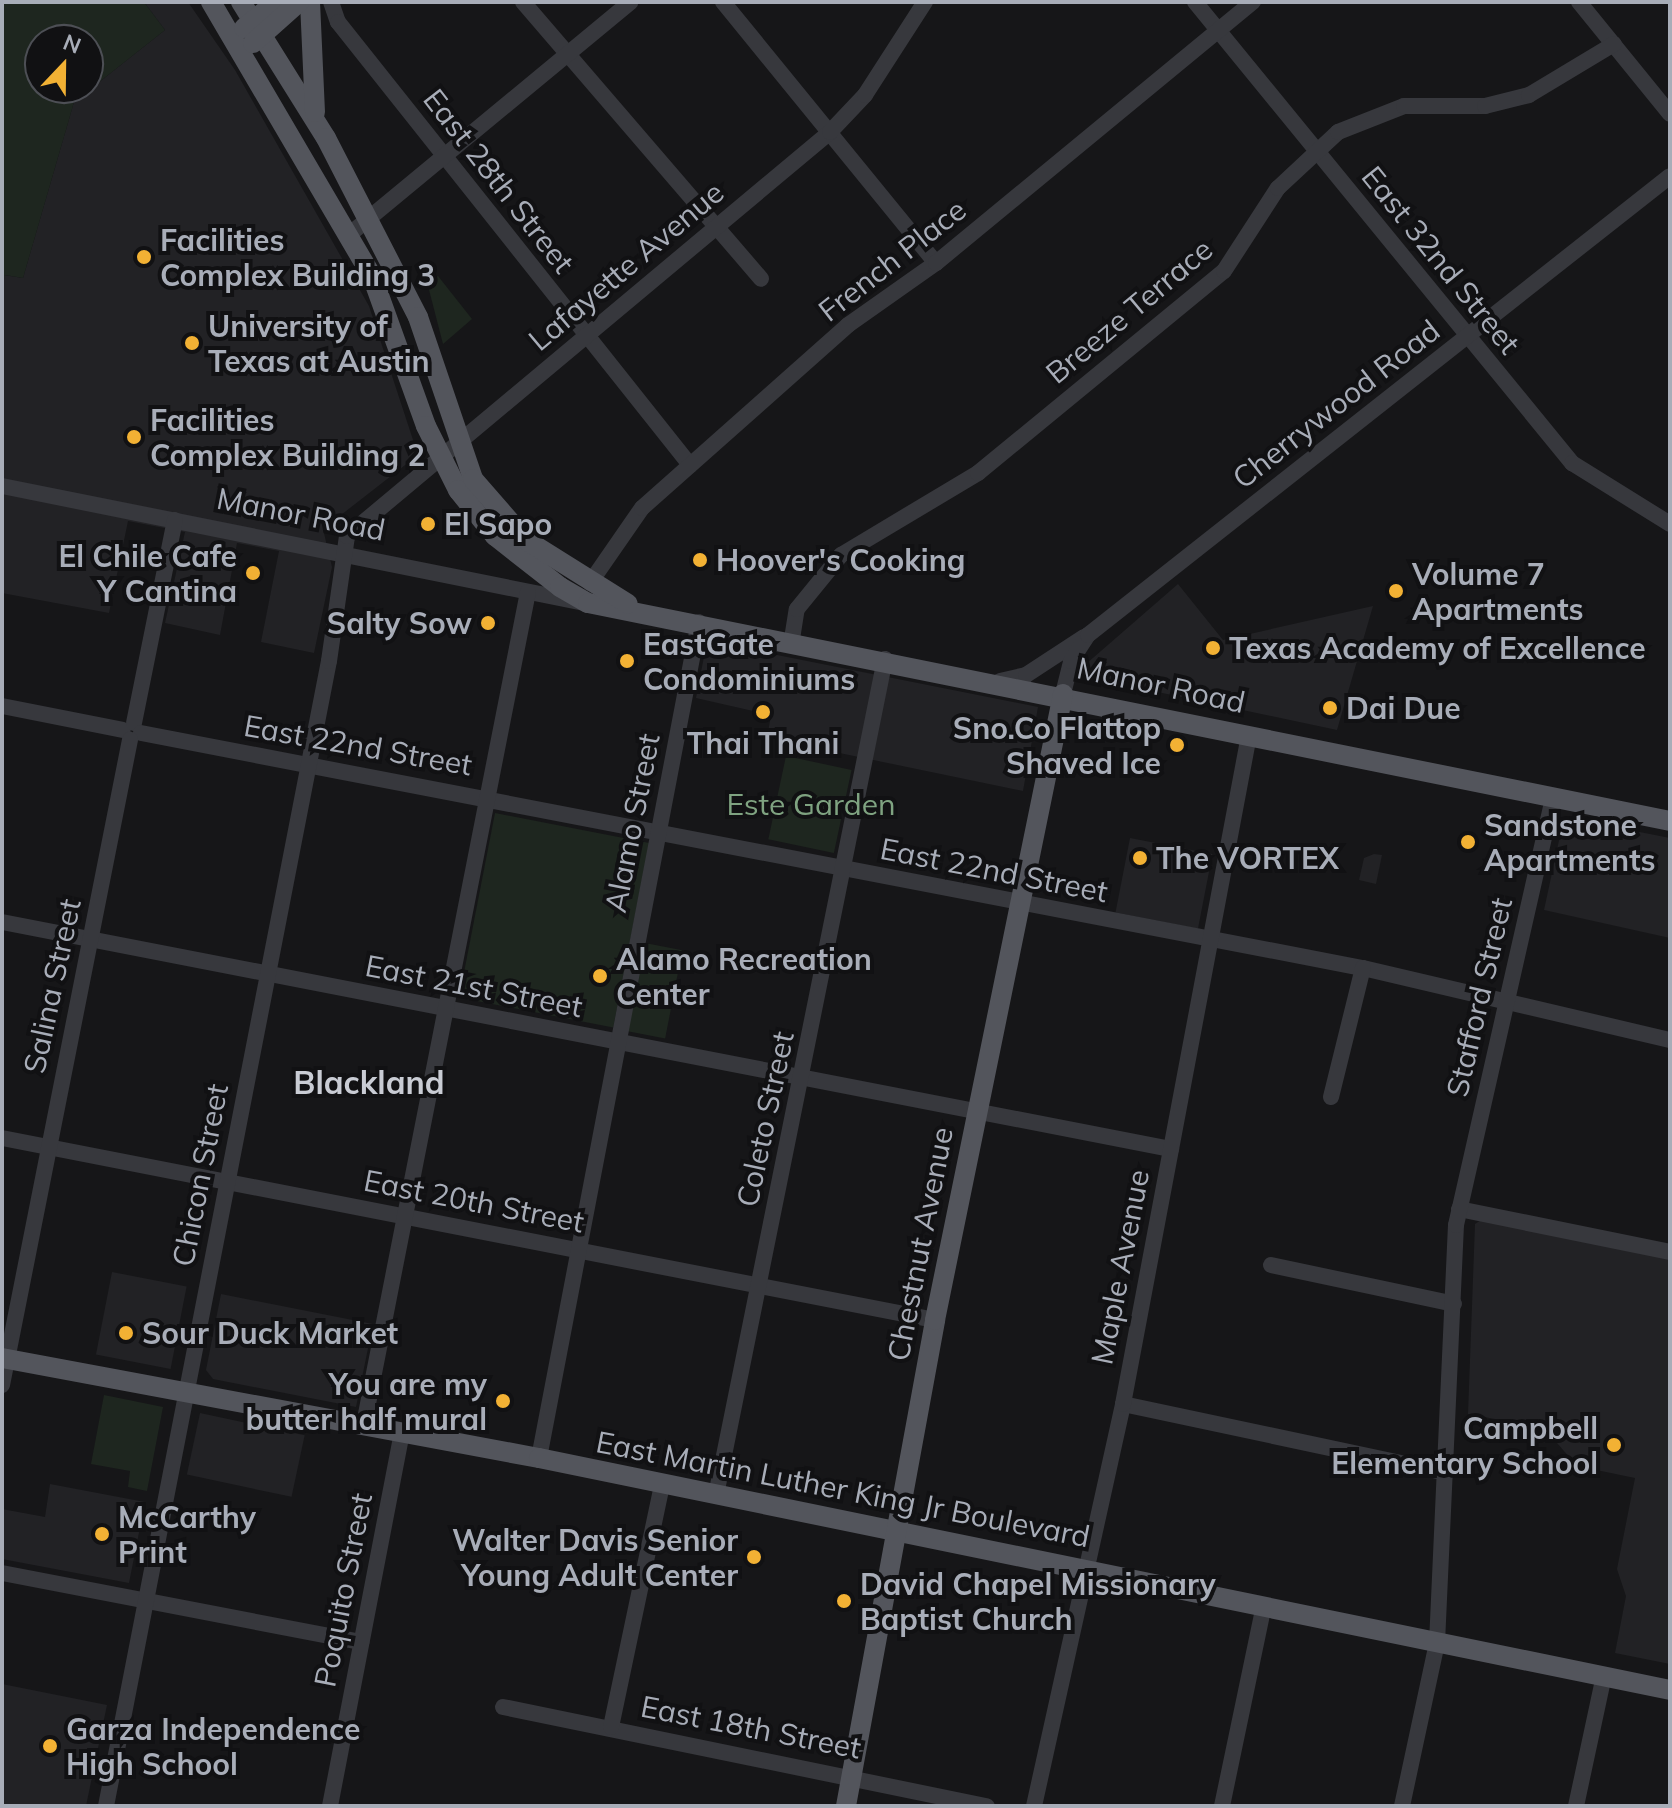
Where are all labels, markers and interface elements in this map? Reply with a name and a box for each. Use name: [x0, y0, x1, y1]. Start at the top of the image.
north arrow: [24, 24, 104, 104]
text: N: [59, 28, 85, 60]
street label: East 28th Street: [416, 82, 582, 280]
street label: East 32nd Street: [1354, 159, 1528, 361]
street label: Lafayette Avenue: [521, 174, 731, 358]
street label: French Place: [811, 191, 973, 329]
place label: Facilities Complex Building 3: [160, 222, 435, 292]
street label: Breeze Terrace: [1039, 231, 1219, 391]
marker: Facilities Complex Building 3: [135, 248, 153, 266]
place label: University of Texas at Austin: [208, 308, 430, 378]
street label: Cherrywood Road: [1225, 312, 1447, 496]
marker: University of Texas at Austin: [183, 334, 201, 352]
place label: Facilities Complex Building 2: [150, 402, 425, 472]
marker: Facilities Complex Building 2: [125, 428, 143, 446]
street label: Manor Road: [214, 480, 388, 548]
place label: El Sapo: [444, 506, 552, 542]
marker: El Sapo: [419, 515, 437, 533]
place label: El Chile Cafe Y Cantina: [58, 538, 237, 608]
place label: Hoover's Cooking: [716, 542, 965, 578]
marker: Hoover's Cooking: [691, 551, 709, 569]
place label: Volume 7 Apartments: [1412, 556, 1584, 626]
marker: El Chile Cafe Y Cantina: [244, 564, 262, 582]
marker: Volume 7 Apartments: [1387, 582, 1405, 600]
place label: Salty Sow: [327, 605, 472, 641]
marker: Salty Sow: [479, 614, 497, 632]
place label: EastGate Condominiums: [643, 626, 855, 696]
place label: Texas Academy of Excellence: [1229, 630, 1646, 666]
marker: Texas Academy of Excellence: [1204, 639, 1222, 657]
street label: Manor Road: [1074, 650, 1248, 720]
marker: EastGate Condominiums: [618, 652, 636, 670]
place label: Dai Due: [1346, 690, 1461, 726]
marker: Dai Due: [1321, 699, 1339, 717]
marker: Thai Thani: [754, 703, 772, 721]
street label: East 22nd Street: [241, 707, 475, 783]
place label: Sno.Co Flattop Shaved Ice: [953, 710, 1161, 780]
place label: Thai Thani: [687, 725, 839, 761]
street label: Alamo Street: [597, 731, 667, 915]
marker: Sno.Co Flattop Shaved Ice: [1168, 736, 1186, 754]
park label: Este Garden: [726, 786, 896, 822]
place label: Sandstone Apartments: [1484, 807, 1656, 878]
street label: East 22nd Street: [877, 830, 1111, 910]
marker: Sandstone Apartments: [1459, 833, 1477, 851]
place label: The VORTEX: [1156, 840, 1339, 876]
marker: The VORTEX: [1131, 849, 1149, 867]
street label: Stafford Street: [1439, 894, 1519, 1100]
street label: Salina Street: [16, 896, 88, 1076]
place label: Alamo Recreation Center: [616, 941, 872, 1012]
street label: East 21st Street: [362, 947, 586, 1025]
marker: Alamo Recreation Center: [591, 967, 609, 985]
street label: Coleto Street: [729, 1028, 801, 1210]
district label: Blackland: [293, 1063, 445, 1101]
street label: Chicon Street: [165, 1081, 235, 1269]
street label: Chestnut Avenue: [880, 1124, 960, 1364]
street label: East 20th Street: [361, 1162, 587, 1240]
street label: Maple Avenue: [1083, 1167, 1157, 1367]
place label: Sour Duck Market: [142, 1315, 398, 1351]
marker: Sour Duck Market: [117, 1324, 135, 1342]
place label: You are my butter half mural: [246, 1366, 487, 1436]
marker: You are my butter half mural: [494, 1392, 512, 1410]
place label: Campbell Elementary School: [1331, 1410, 1598, 1480]
street label: East Martin Luther King Jr Boulevard: [593, 1423, 1093, 1555]
marker: Campbell Elementary School: [1605, 1436, 1623, 1454]
street label: Poquito Street: [307, 1490, 379, 1690]
place label: McCarthy Print: [118, 1499, 256, 1570]
place label: Walter Davis Senior Young Adult Center: [452, 1522, 738, 1592]
marker: McCarthy Print: [93, 1525, 111, 1543]
marker: Walter Davis Senior Young Adult Center: [745, 1548, 763, 1566]
place label: David Chapel Missionary Baptist Church: [860, 1566, 1216, 1636]
marker: David Chapel Missionary Baptist Church: [835, 1592, 853, 1610]
street label: East 18th Street: [638, 1688, 864, 1766]
place label: Garza Independence High School: [66, 1711, 360, 1782]
marker: Garza Independence High School: [41, 1737, 59, 1755]

